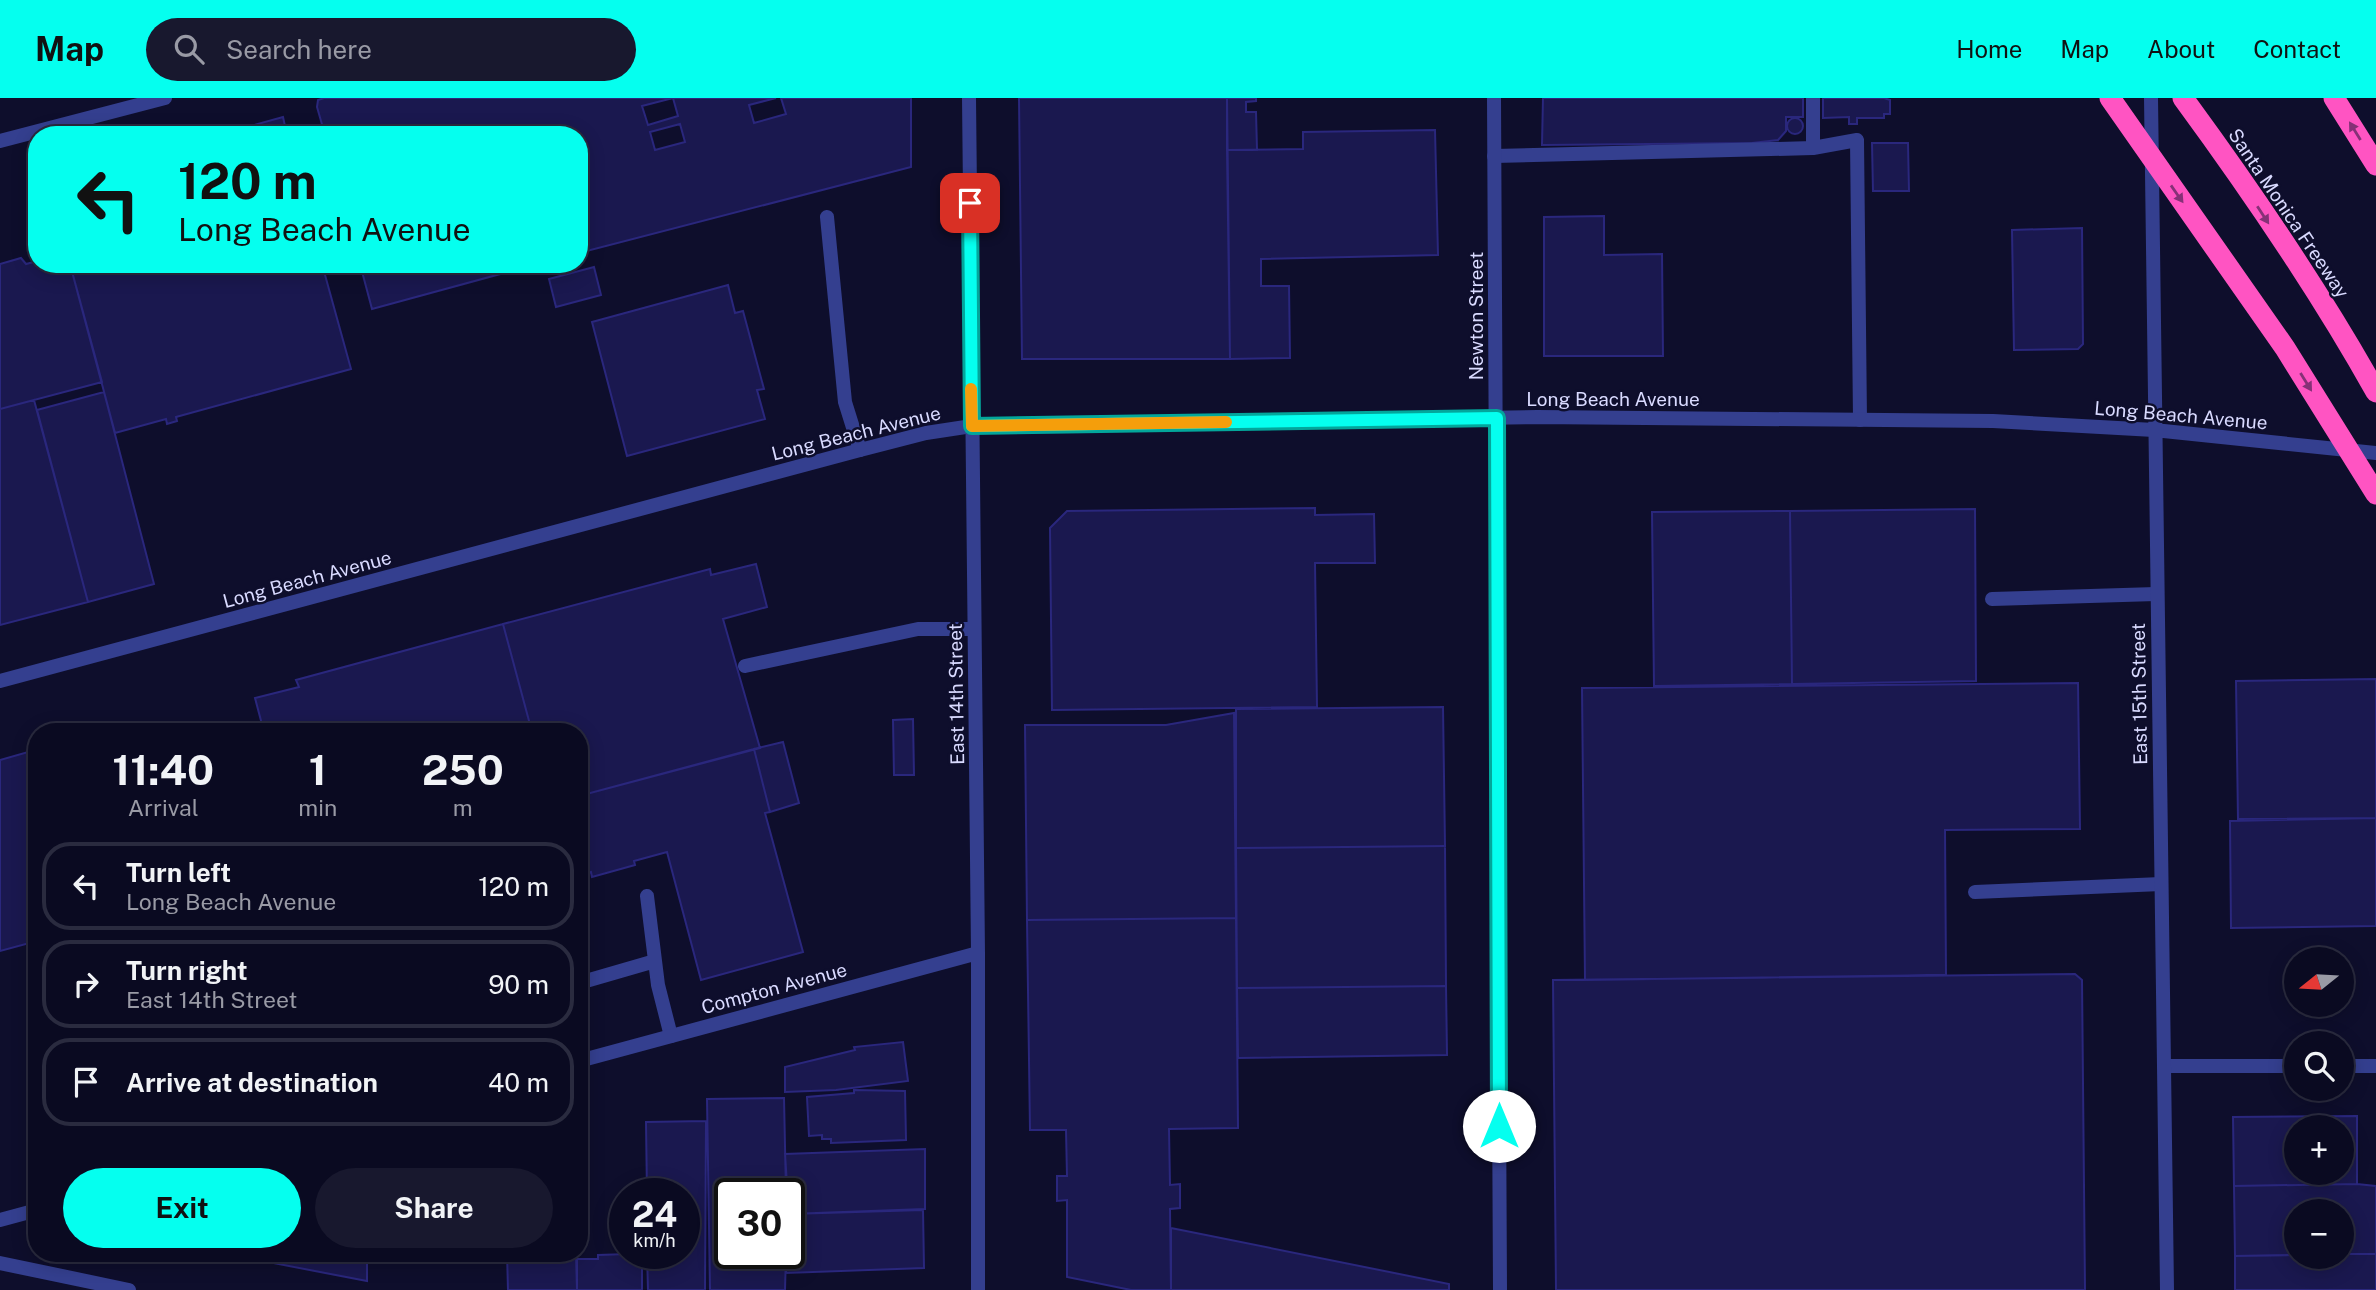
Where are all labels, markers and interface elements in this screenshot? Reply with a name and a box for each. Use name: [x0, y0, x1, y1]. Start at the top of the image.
search box: [146, 18, 636, 81]
text: Map: [35, 30, 104, 68]
icon: search: [170, 30, 208, 68]
text: Search here: [226, 34, 372, 65]
text: Home: [1956, 35, 2022, 63]
text: Map: [2060, 35, 2109, 63]
text: About: [2147, 35, 2215, 63]
text: Contact: [2253, 35, 2341, 63]
one-way arrow: [2348, 122, 2361, 141]
street label: Santa Monica Freeway: [2224, 124, 2354, 302]
text: 120 m: [178, 152, 317, 210]
icon: left: [63, 154, 154, 245]
pin: [940, 173, 1000, 233]
icon: arrive: [951, 184, 989, 222]
one-way arrow: [2170, 185, 2184, 203]
one-way arrow: [2257, 205, 2270, 224]
text: Long Beach Avenue: [178, 211, 471, 248]
street label: Newton Street: [1465, 252, 1487, 380]
one-way arrow: [2299, 372, 2312, 391]
street label: Long Beach Avenue: [1526, 388, 1700, 410]
street label: Long Beach Avenue: [2094, 396, 2268, 434]
street label: Long Beach Avenue: [769, 401, 943, 465]
street label: Long Beach Avenue: [220, 546, 394, 612]
street label: East 14th Street: [944, 623, 968, 765]
street label: East 15th Street: [2127, 623, 2151, 765]
text: 11:40: [112, 745, 214, 794]
text: 1: [309, 745, 327, 794]
text: 250: [422, 745, 504, 794]
text: Arrival: [128, 794, 199, 821]
text: min: [298, 794, 337, 821]
text: m: [453, 794, 473, 821]
text: Turn left: [126, 857, 231, 888]
icon: left: [67, 867, 105, 905]
text: 120 m: [478, 871, 549, 902]
text: Long Beach Avenue: [126, 888, 336, 915]
north arrow: [2284, 947, 2354, 1017]
map controls: [2284, 947, 2354, 1269]
text: Turn right: [126, 955, 248, 986]
street label: Compton Avenue: [699, 958, 849, 1018]
icon: right: [67, 965, 105, 1003]
text: 90 m: [488, 969, 549, 1000]
text: East 14th Street: [126, 986, 297, 1013]
button: search: [2284, 1031, 2354, 1101]
icon: arrive: [67, 1063, 105, 1101]
text: Arrive at destination: [126, 1067, 378, 1098]
text: 40 m: [488, 1067, 549, 1098]
position arrow: [1462, 1089, 1536, 1163]
button: +: [2284, 1115, 2354, 1185]
button: Exit: [63, 1168, 301, 1248]
button: Share: [315, 1168, 553, 1248]
speed limit sign: 30: [714, 1178, 805, 1269]
text: 24: [632, 1194, 677, 1235]
button: −: [2284, 1199, 2354, 1269]
text: km/h: [633, 1230, 676, 1251]

